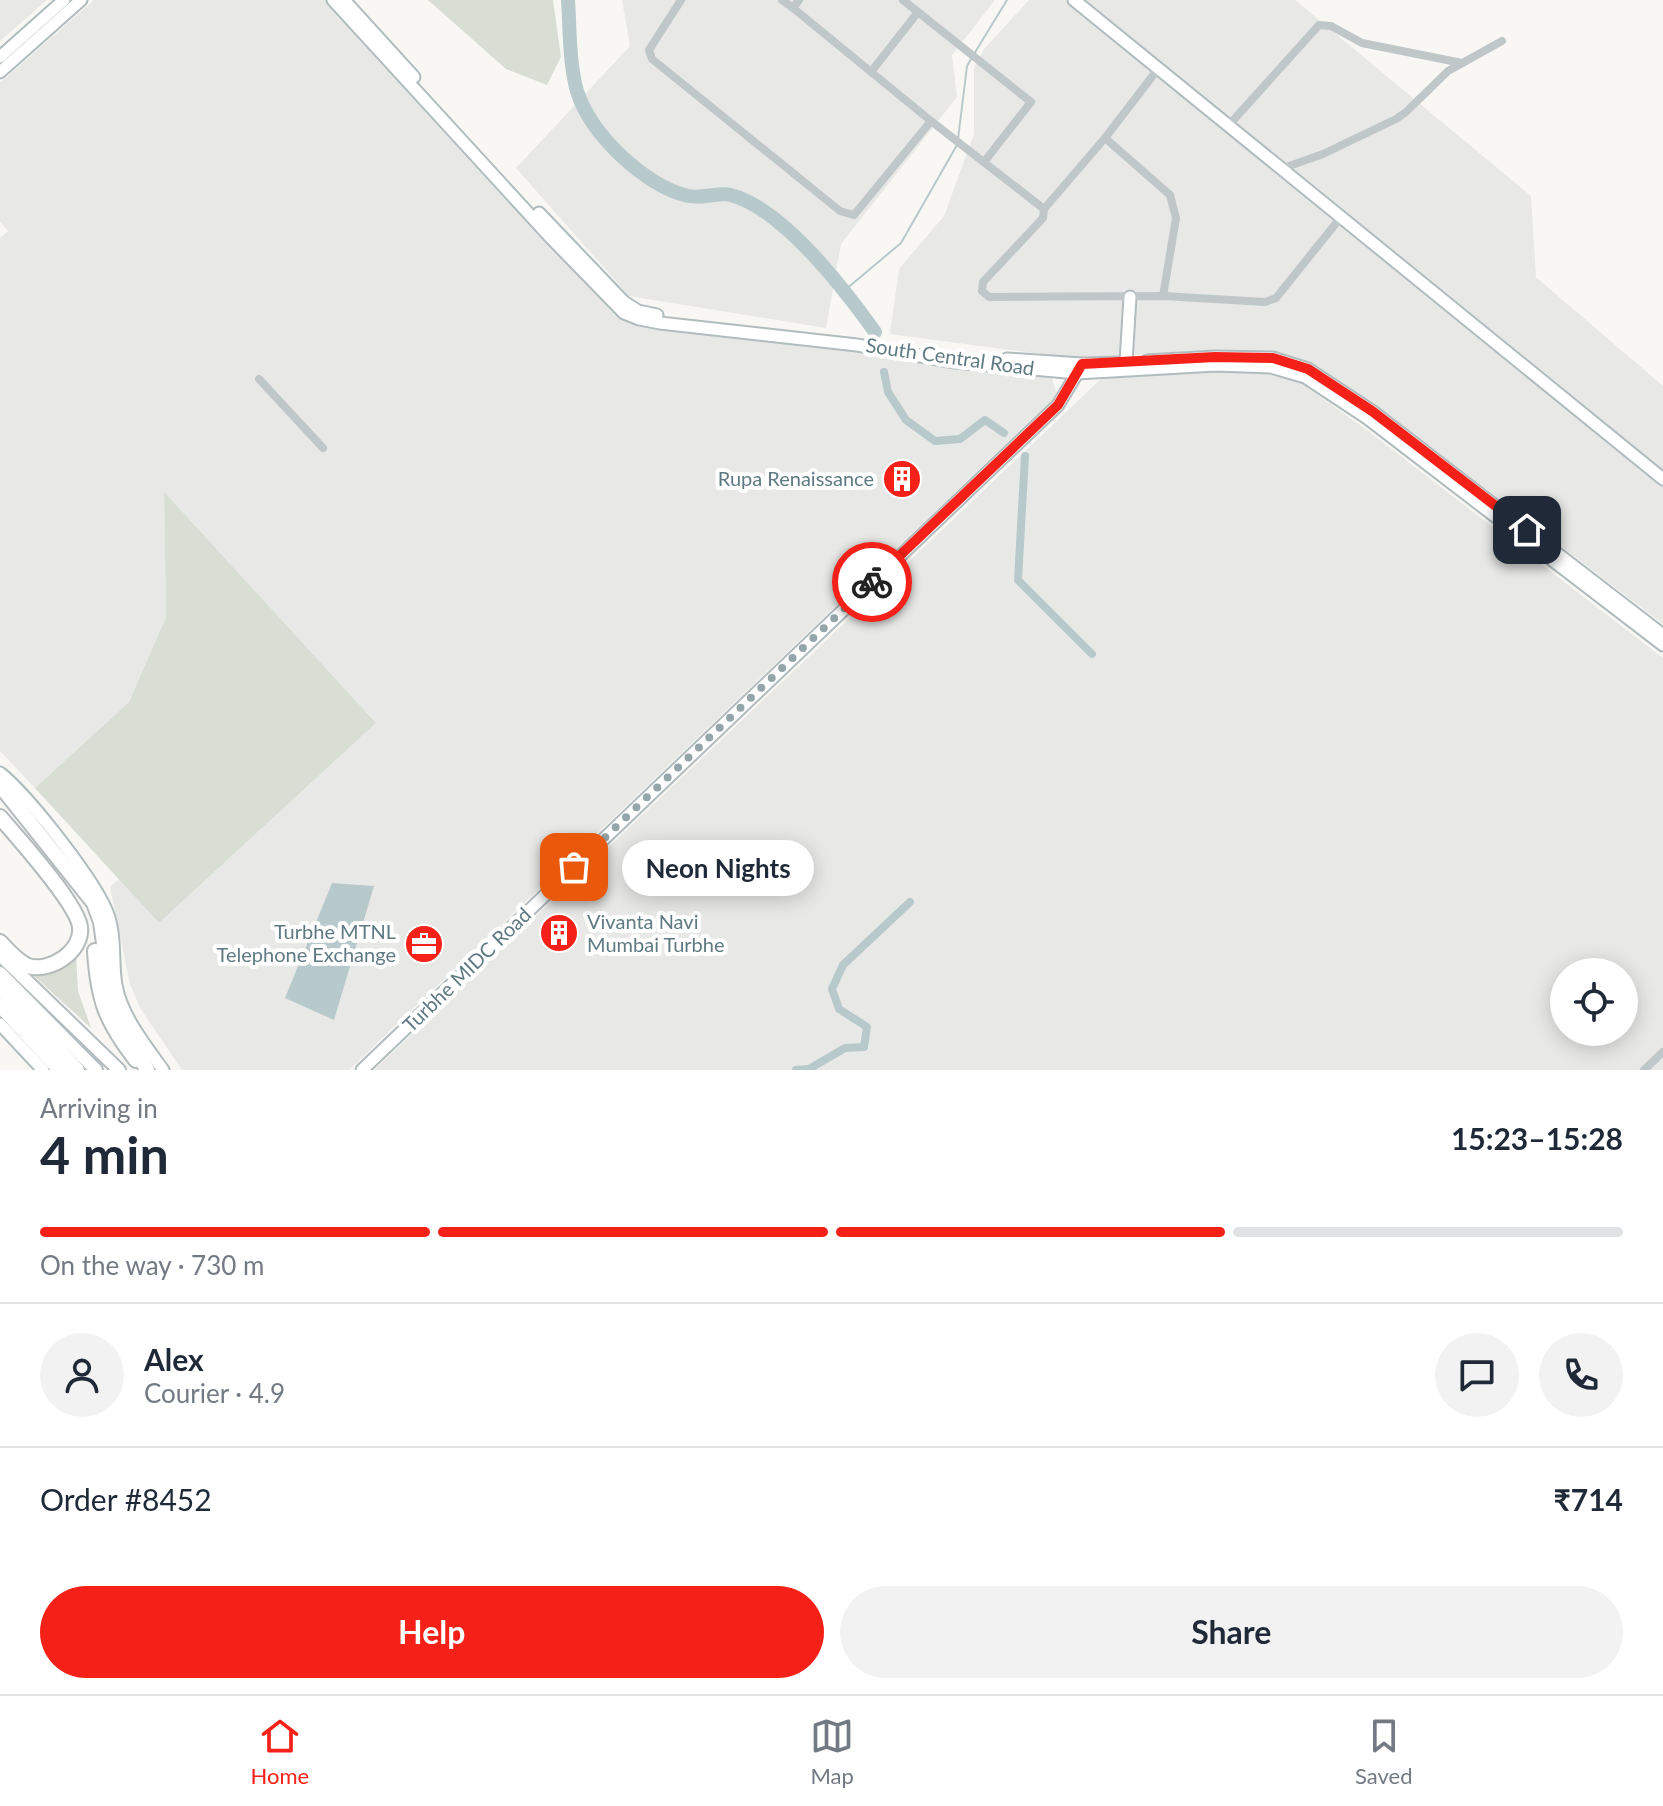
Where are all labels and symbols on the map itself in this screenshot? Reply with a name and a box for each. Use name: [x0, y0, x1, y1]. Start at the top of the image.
street label: South Central Road: [864, 332, 1036, 380]
building icon: Rupa Renaissance: [881, 458, 923, 500]
place label: Rupa Renaissance: [718, 466, 874, 490]
pin: [1493, 496, 1561, 564]
courier: [832, 542, 912, 622]
pin: [540, 833, 608, 901]
callout: Neon Nights: [622, 839, 814, 895]
street label: Turbhe MIDC Road: [397, 902, 535, 1036]
place label: Vivanta Navi Mumbai Turbhe: [587, 909, 725, 956]
building icon: Vivanta Navi Mumbai Turbhe: [538, 912, 580, 954]
place label: Turbhe MTNL Telephone Exchange: [217, 919, 396, 966]
office icon: Turbhe MTNL Telephone Exchange: [403, 923, 445, 965]

